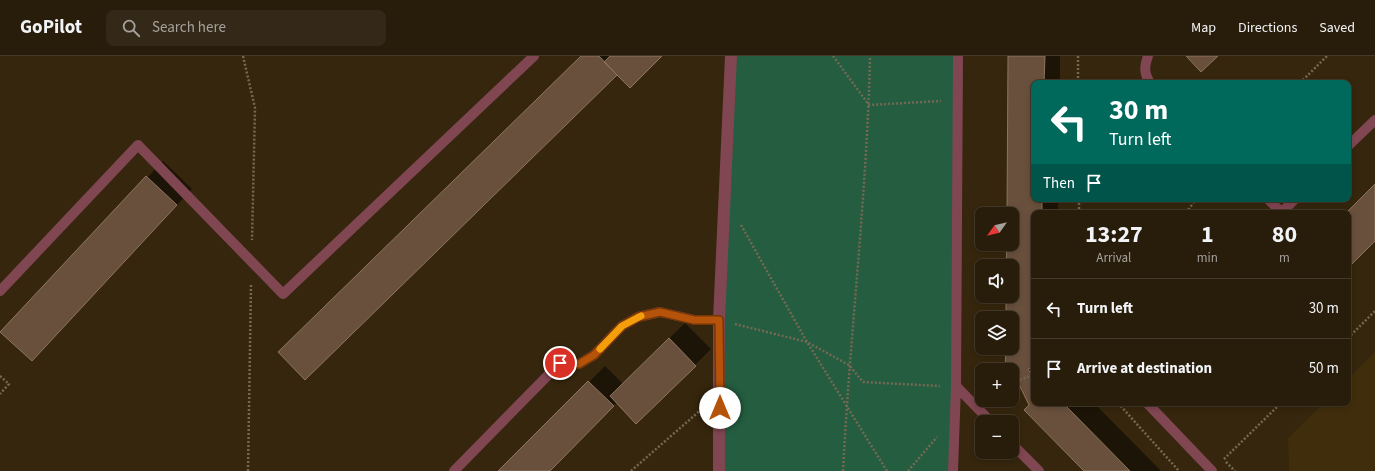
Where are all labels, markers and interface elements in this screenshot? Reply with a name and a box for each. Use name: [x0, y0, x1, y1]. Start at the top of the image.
search box: [106, 10, 386, 46]
text: GoPilot: [20, 14, 82, 41]
icon: search: [120, 17, 142, 39]
text: Search here: [152, 17, 226, 38]
text: Map: [1191, 18, 1216, 38]
text: Directions: [1238, 18, 1297, 38]
text: Saved: [1319, 18, 1355, 38]
text: 30 m: [1109, 90, 1168, 130]
icon: left: [1043, 96, 1095, 148]
text: Turn left: [1109, 127, 1171, 152]
icon: arrive: [1083, 172, 1105, 194]
text: Then: [1043, 173, 1075, 194]
north arrow: [975, 207, 1019, 251]
map controls: [975, 207, 1019, 459]
text: 13:27: [1085, 217, 1143, 252]
text: 1: [1201, 217, 1214, 252]
text: 80: [1272, 217, 1297, 252]
text: Arrival: [1096, 249, 1131, 267]
text: min: [1197, 249, 1218, 267]
text: m: [1279, 249, 1290, 267]
button: sound: [975, 259, 1019, 303]
icon: left: [1043, 298, 1065, 320]
text: Turn left: [1077, 298, 1133, 319]
text: 30 m: [1309, 298, 1339, 319]
button: layers: [975, 311, 1019, 355]
pin: [543, 346, 577, 380]
icon: arrive: [549, 352, 571, 374]
icon: arrive: [1043, 358, 1065, 380]
text: Arrive at destination: [1077, 358, 1212, 379]
text: 50 m: [1309, 358, 1339, 379]
button: +: [975, 363, 1019, 407]
position arrow: [699, 387, 741, 429]
button: −: [975, 415, 1019, 459]

